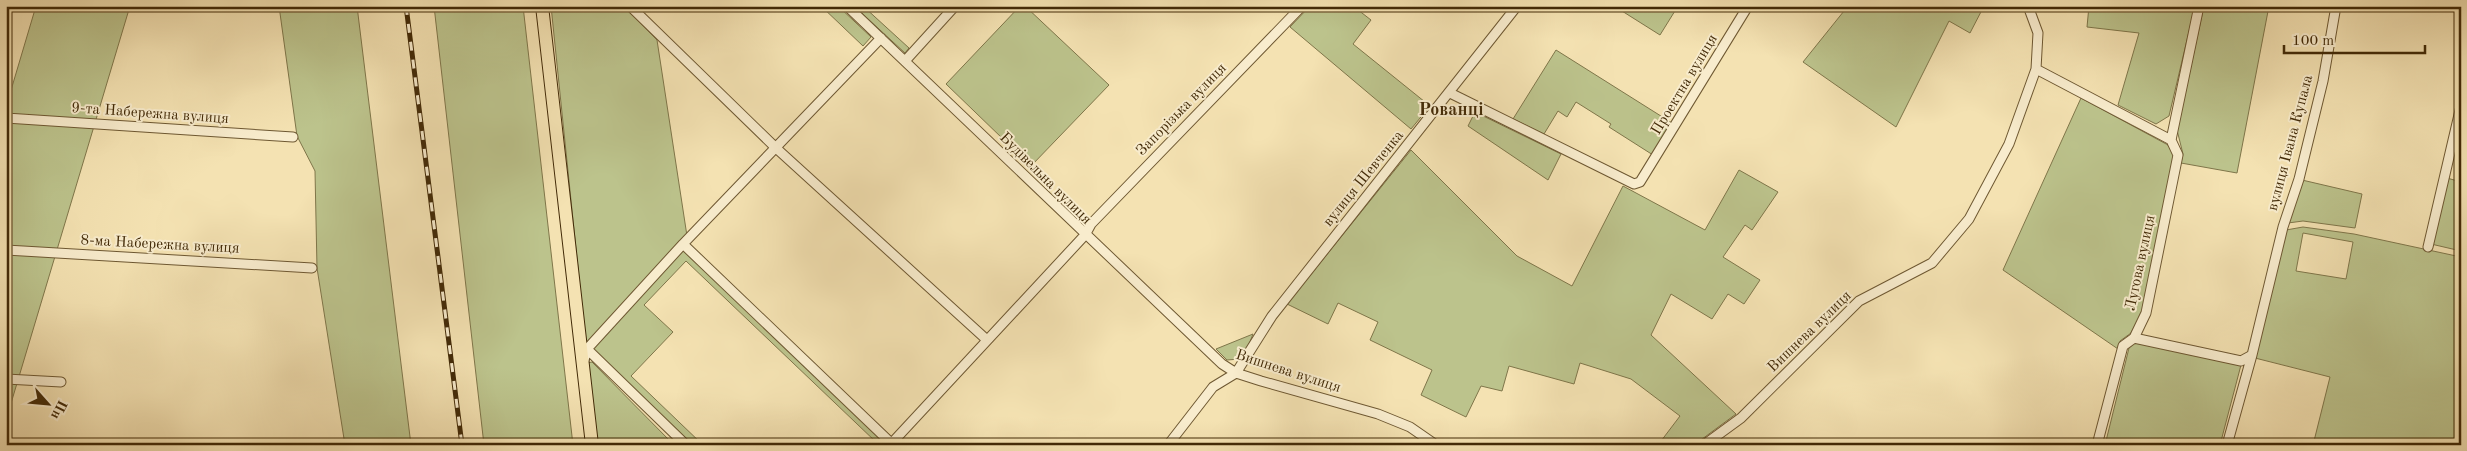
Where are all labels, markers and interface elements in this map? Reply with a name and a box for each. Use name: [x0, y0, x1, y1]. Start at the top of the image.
scale bar: [2284, 22, 2426, 54]
street label: Проектна вулиця: [1649, 32, 1721, 138]
text: 100 m: [2292, 34, 2334, 49]
street label: Запорізька вулиця: [1134, 61, 1230, 159]
street label: вулиця Івана Купала: [2266, 73, 2317, 213]
street label: 9-та Набережна вулиця: [71, 101, 229, 127]
district label: Рованці: [1418, 101, 1484, 119]
street label: вулиця Шевченка: [1321, 128, 1407, 230]
street label: Будівельна вулиця: [996, 130, 1094, 228]
street label: Лугова вулиця: [2124, 214, 2159, 312]
street label: 8-ма Набережна вулиця: [80, 233, 240, 257]
street label: Вишнева вулиця: [1765, 288, 1855, 376]
street label: Вишнева вулиця: [1233, 348, 1343, 396]
north arrow: [22, 378, 72, 428]
text: Пн: [48, 398, 69, 421]

